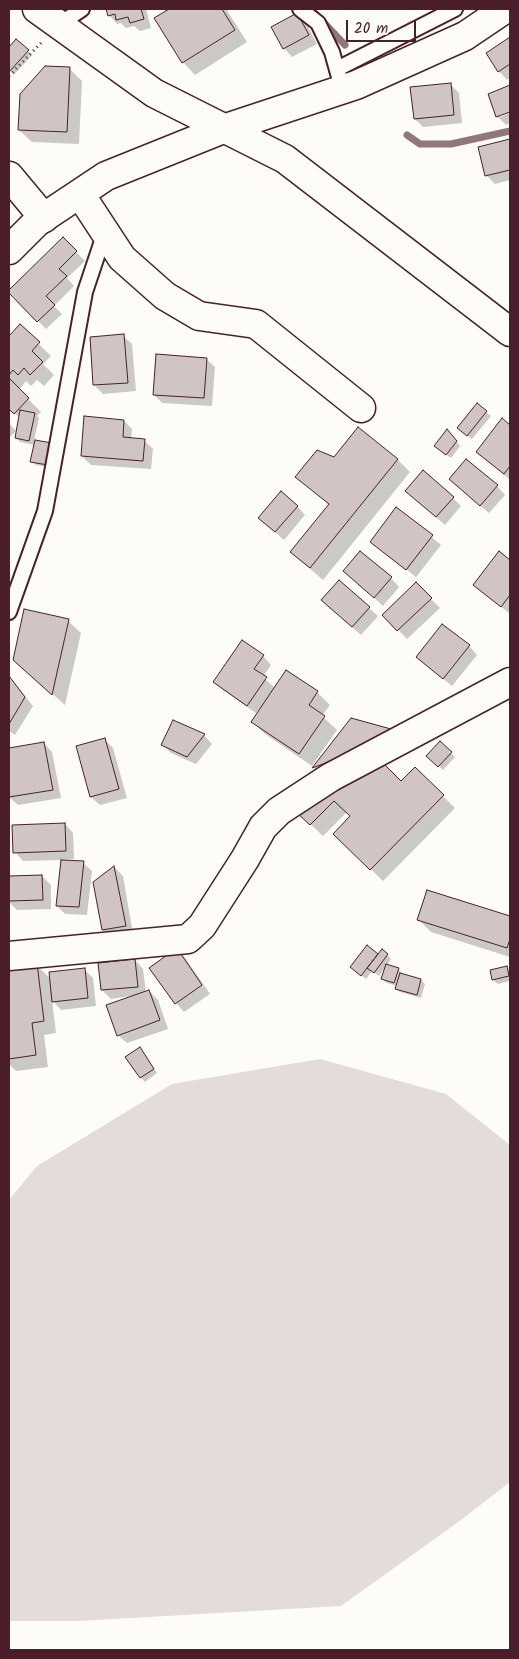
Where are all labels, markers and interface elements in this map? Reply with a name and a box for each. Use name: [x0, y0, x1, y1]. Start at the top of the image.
scale bar: [349, 10, 419, 42]
text: 20 m: [354, 17, 388, 41]

